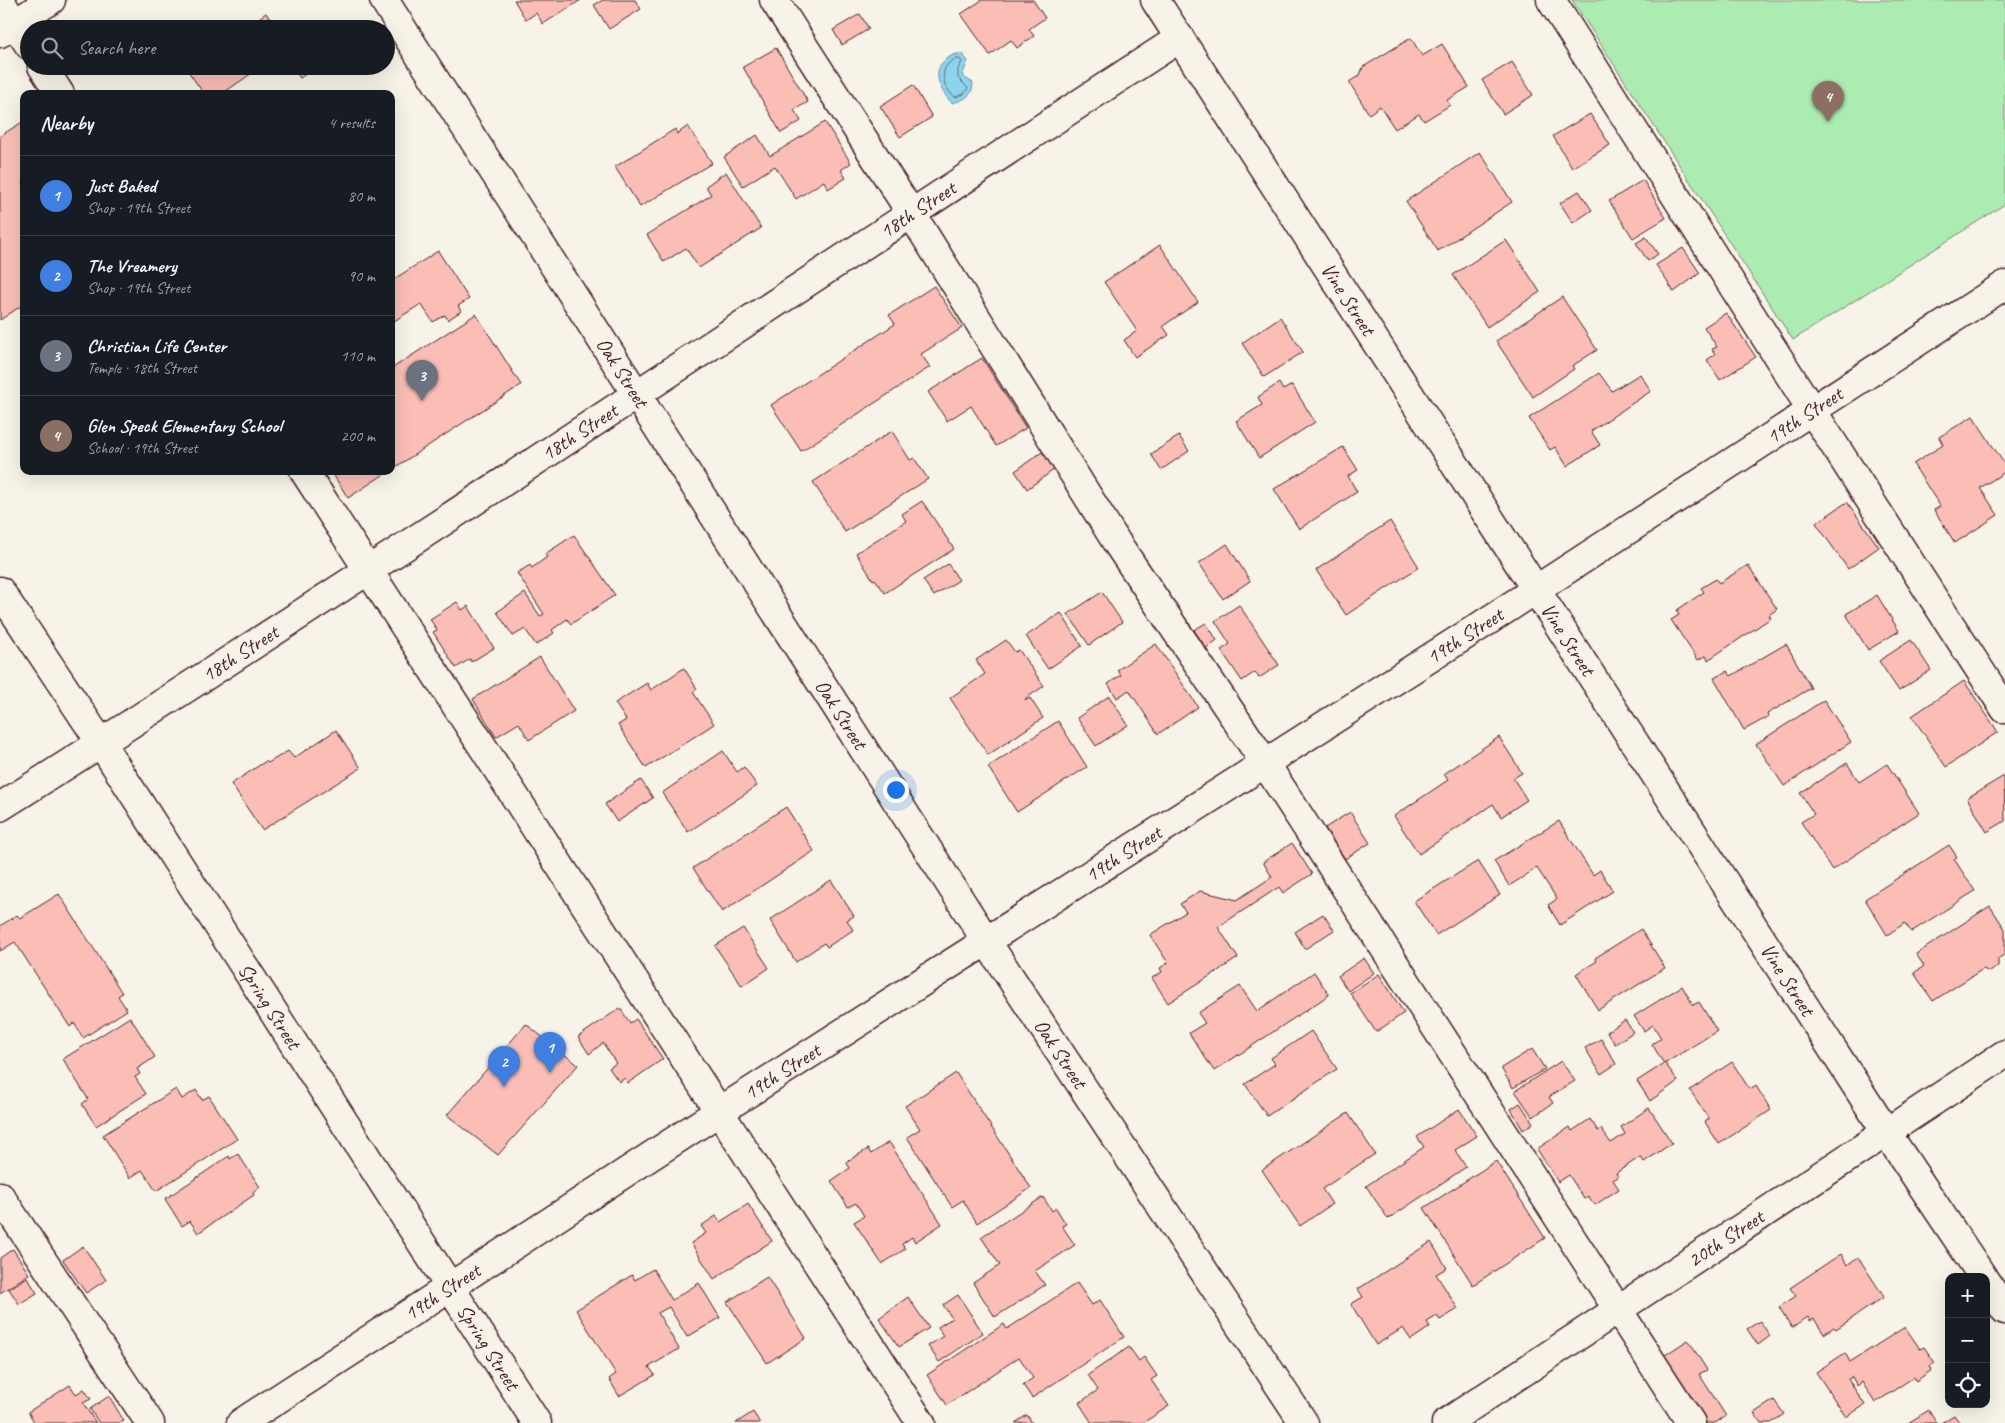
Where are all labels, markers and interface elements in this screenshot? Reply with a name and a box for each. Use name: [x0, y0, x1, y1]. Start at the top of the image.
search box: [20, 20, 395, 75]
icon: search: [38, 34, 66, 62]
text: Search here: [78, 36, 155, 60]
pin: 4: [1812, 81, 1844, 122]
text: Nearby: [40, 110, 93, 136]
text: 4 results: [328, 113, 375, 133]
text: Just Baked: [87, 174, 156, 198]
street label: 18th Street: [875, 174, 962, 244]
text: 1: [52, 186, 60, 206]
text: 80 m: [348, 186, 375, 206]
text: Shop · 19th Street: [87, 198, 190, 218]
text: The Vreamery: [87, 254, 177, 278]
street label: Vine Street: [1315, 258, 1382, 342]
text: 2: [52, 266, 60, 286]
text: 90 m: [348, 266, 375, 286]
text: Shop · 19th Street: [87, 278, 190, 298]
street label: Oak Street: [590, 333, 655, 414]
text: Christian Life Center: [87, 334, 226, 358]
text: 3: [52, 346, 60, 366]
text: 110 m: [341, 346, 375, 366]
text: Temple · 18th Street: [87, 358, 197, 378]
pin: 3: [406, 360, 438, 401]
street label: 19th Street: [1761, 380, 1849, 450]
street label: 18th Street: [536, 397, 624, 467]
text: Glen Speck Elementary School: [87, 414, 282, 438]
text: 4: [52, 426, 60, 446]
text: 200 m: [341, 426, 375, 446]
text: School · 19th Street: [87, 438, 198, 458]
street label: Vine Street: [1535, 598, 1602, 682]
street label: 19th Street: [1421, 601, 1510, 670]
street label: 18th Street: [197, 618, 285, 688]
street label: Oak Street: [809, 674, 874, 756]
your location: [883, 777, 909, 803]
street label: 19th Street: [1080, 819, 1168, 888]
street label: Vine Street: [1755, 938, 1822, 1022]
street label: Spring Street: [233, 958, 308, 1056]
street label: Oak Street: [1028, 1014, 1094, 1095]
pin: 1: [534, 1032, 566, 1073]
street label: 19th Street: [739, 1036, 827, 1106]
pin: 2: [488, 1046, 520, 1087]
street label: 20th Street: [1683, 1203, 1770, 1273]
street label: 19th Street: [399, 1257, 487, 1326]
map controls: [1945, 1273, 1990, 1408]
button: +: [1945, 1273, 1990, 1318]
street label: Spring Street: [451, 1299, 527, 1397]
button: −: [1945, 1318, 1990, 1363]
button: locate: [1945, 1363, 1990, 1408]

